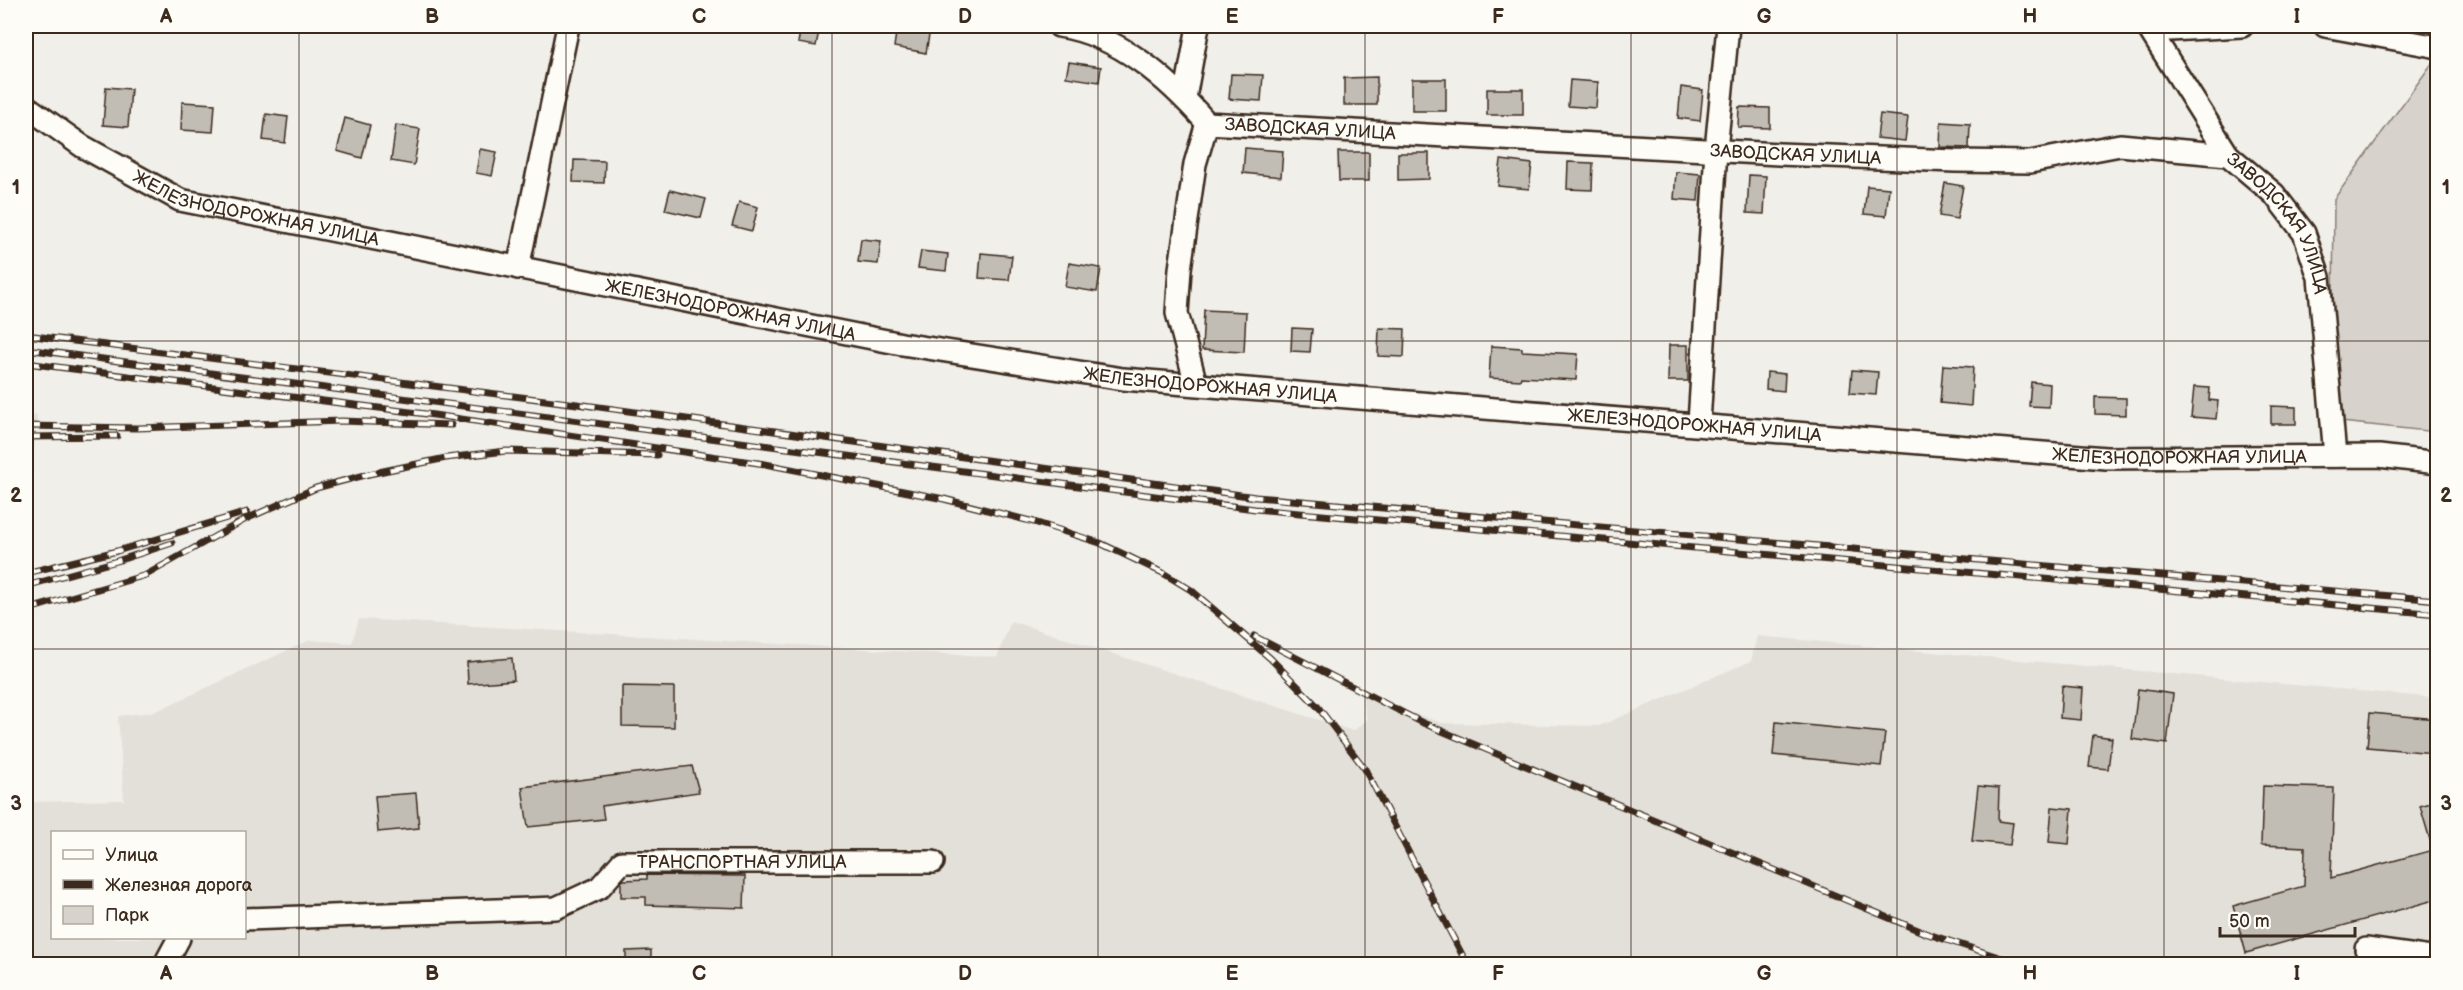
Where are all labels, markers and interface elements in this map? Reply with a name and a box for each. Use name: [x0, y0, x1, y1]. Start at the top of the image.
text: A: [159, 5, 173, 29]
text: B: [425, 5, 439, 29]
text: C: [692, 5, 706, 29]
text: D: [958, 5, 972, 29]
text: E: [1226, 5, 1239, 29]
text: F: [1492, 5, 1504, 29]
text: G: [1757, 5, 1772, 29]
text: H: [2023, 5, 2037, 29]
text: I: [2294, 5, 2300, 29]
street label: ЗАВОДСКАЯ УЛИЦА: [1224, 113, 1397, 144]
street label: ЗАВОДСКАЯ УЛИЦА: [1709, 140, 1882, 169]
street label: ЗАВОДСКАЯ УЛИЦА: [2223, 148, 2331, 295]
street label: ЖЕЛЕЗНОДОРОЖНАЯ УЛИЦА: [129, 166, 381, 250]
text: 1: [12, 176, 20, 200]
text: 1: [2442, 176, 2450, 200]
street label: ЖЕЛЕЗНОДОРОЖНАЯ УЛИЦА: [603, 275, 858, 345]
street label: ЖЕЛЕЗНОДОРОЖНАЯ УЛИЦА: [1082, 362, 1338, 407]
street label: ЖЕЛЕЗНОДОРОЖНАЯ УЛИЦА: [1567, 404, 1822, 446]
street label: ЖЕЛЕЗНОДОРОЖНАЯ УЛИЦА: [2051, 443, 2307, 469]
text: 2: [10, 484, 22, 508]
text: 2: [2440, 484, 2452, 508]
text: 3: [10, 792, 22, 816]
text: 3: [2440, 792, 2452, 816]
legend: [51, 831, 246, 939]
text: Улица: [105, 845, 159, 866]
street label: ТРАНСПОРТНАЯ УЛИЦА: [637, 852, 847, 873]
text: Железная дорога: [105, 875, 253, 896]
scale bar: [2220, 900, 2355, 938]
text: Парк: [105, 905, 149, 926]
text: 50 m: [2229, 911, 2270, 932]
text: A: [159, 962, 173, 986]
text: B: [425, 962, 439, 986]
text: C: [692, 962, 706, 986]
text: D: [958, 962, 972, 986]
text: E: [1226, 962, 1239, 986]
text: F: [1492, 962, 1504, 986]
text: G: [1757, 962, 1772, 986]
text: H: [2023, 962, 2037, 986]
text: I: [2294, 962, 2300, 986]

